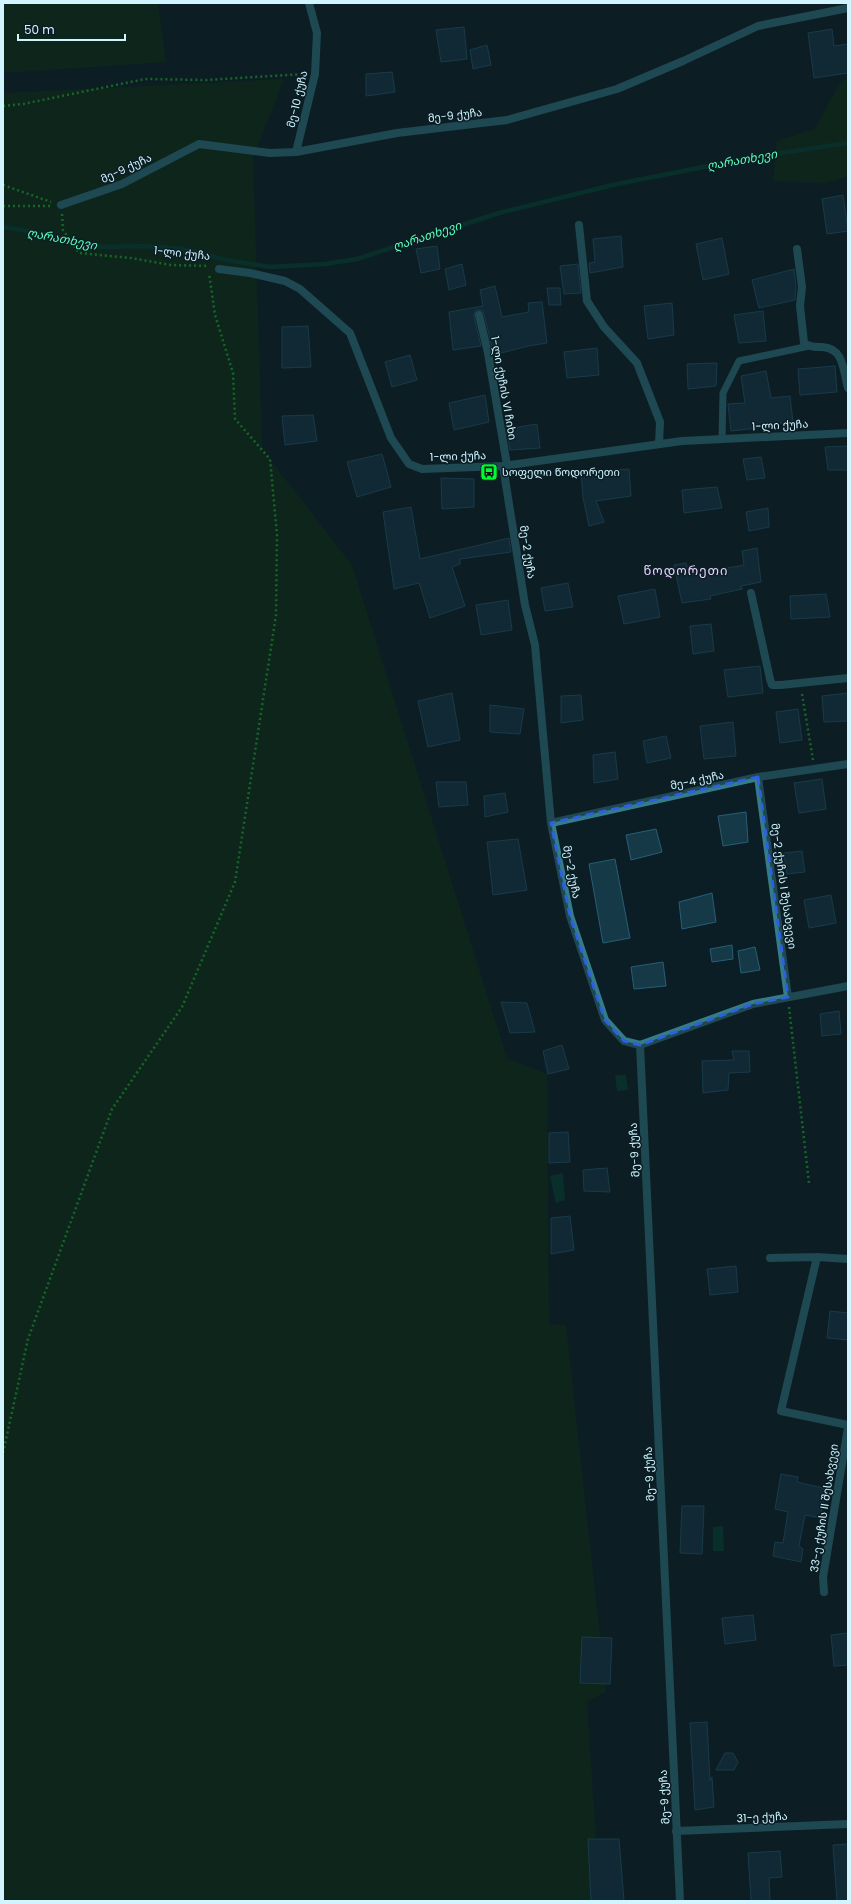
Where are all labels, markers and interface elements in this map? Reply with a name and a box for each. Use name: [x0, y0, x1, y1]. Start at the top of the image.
scale bar: [18, 16, 125, 42]
text: 50 m: [24, 21, 55, 38]
street label: მე-10 ქუჩა: [283, 69, 311, 129]
street label: მე-9 ქუჩა: [427, 104, 483, 126]
water label: ღარათხევი: [705, 145, 779, 174]
street label: მე-9 ქუჩა: [98, 149, 154, 187]
water label: ღარათხევი: [390, 216, 464, 255]
water label: ღარათხევი: [26, 223, 100, 254]
street label: 1-ლი ქუჩა: [153, 242, 211, 264]
street label: 1-ლი ქუჩის VI ჩიხი: [487, 335, 521, 441]
street label: 1-ლი ქუჩა: [751, 416, 809, 434]
street label: 1-ლი ქუჩა: [429, 447, 487, 465]
bus stop icon: სოფელი წოდორეთი: [479, 462, 499, 482]
place label: სოფელი წოდორეთი: [502, 464, 620, 480]
street label: მე-2 ქუჩა: [516, 524, 540, 580]
district label: წოდორეთი: [643, 561, 729, 580]
street label: მე-4 ქუჩა: [669, 767, 725, 793]
street label: მე-2 ქუჩის I შესახვევი: [767, 822, 801, 950]
street label: მე-2 ქუჩა: [559, 844, 585, 900]
street label: მე-9 ქუჩა: [625, 1122, 643, 1178]
street label: 33-ე ქუჩის II შესახვევი: [806, 1443, 842, 1573]
street label: მე-9 ქუჩა: [640, 1446, 658, 1502]
street label: მე-9 ქუჩა: [655, 1769, 673, 1825]
street label: 31-ე ქუჩა: [736, 1808, 788, 1826]

